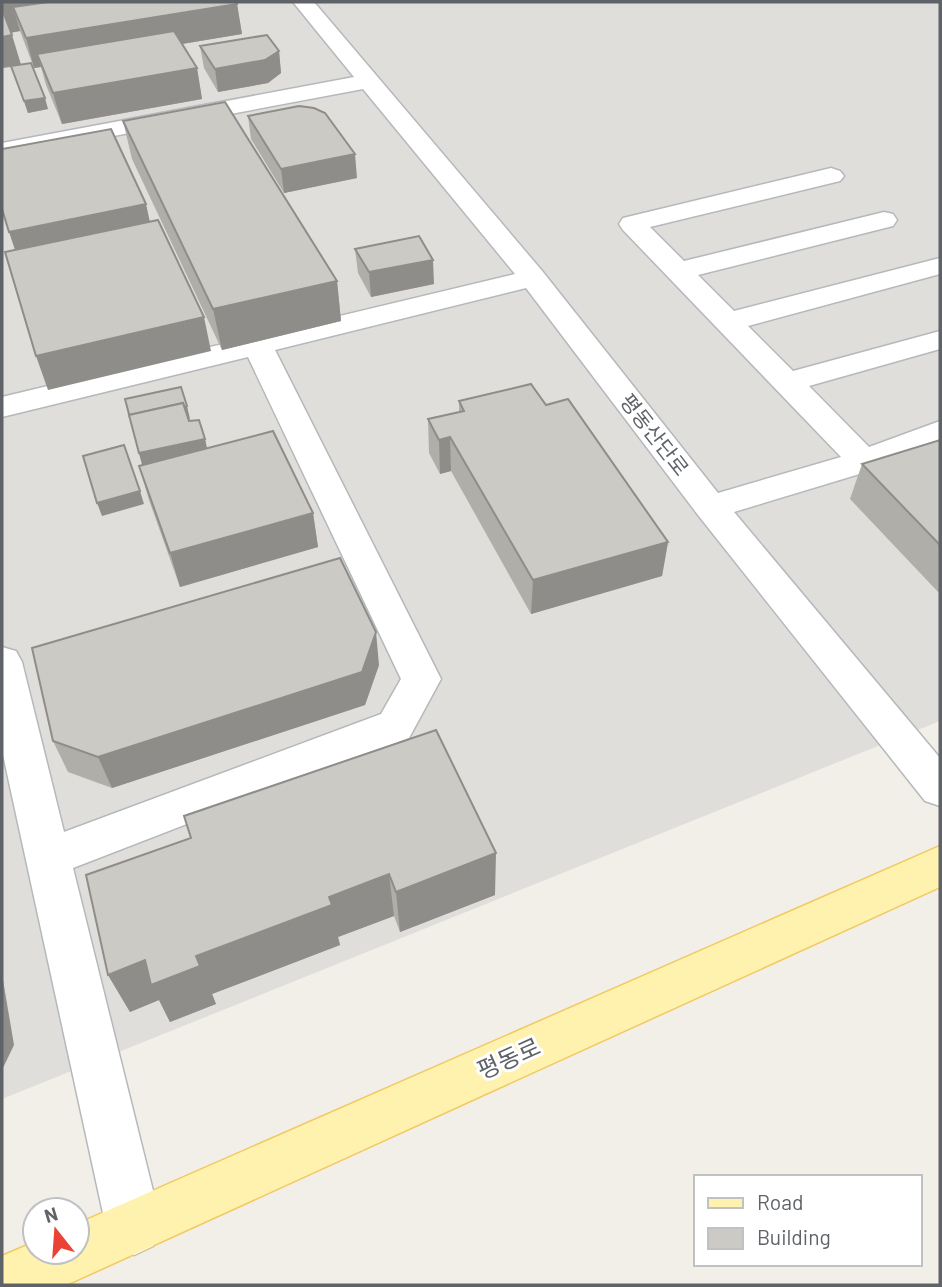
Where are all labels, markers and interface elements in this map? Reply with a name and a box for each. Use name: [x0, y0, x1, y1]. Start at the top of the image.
street label: 평동산단로: [616, 388, 695, 480]
street label: 평동로: [472, 1031, 545, 1084]
legend: [694, 1175, 921, 1266]
text: Road: [757, 1189, 803, 1214]
north arrow: [21, 1196, 91, 1266]
text: N: [41, 1201, 60, 1227]
text: Building: [757, 1224, 831, 1249]

